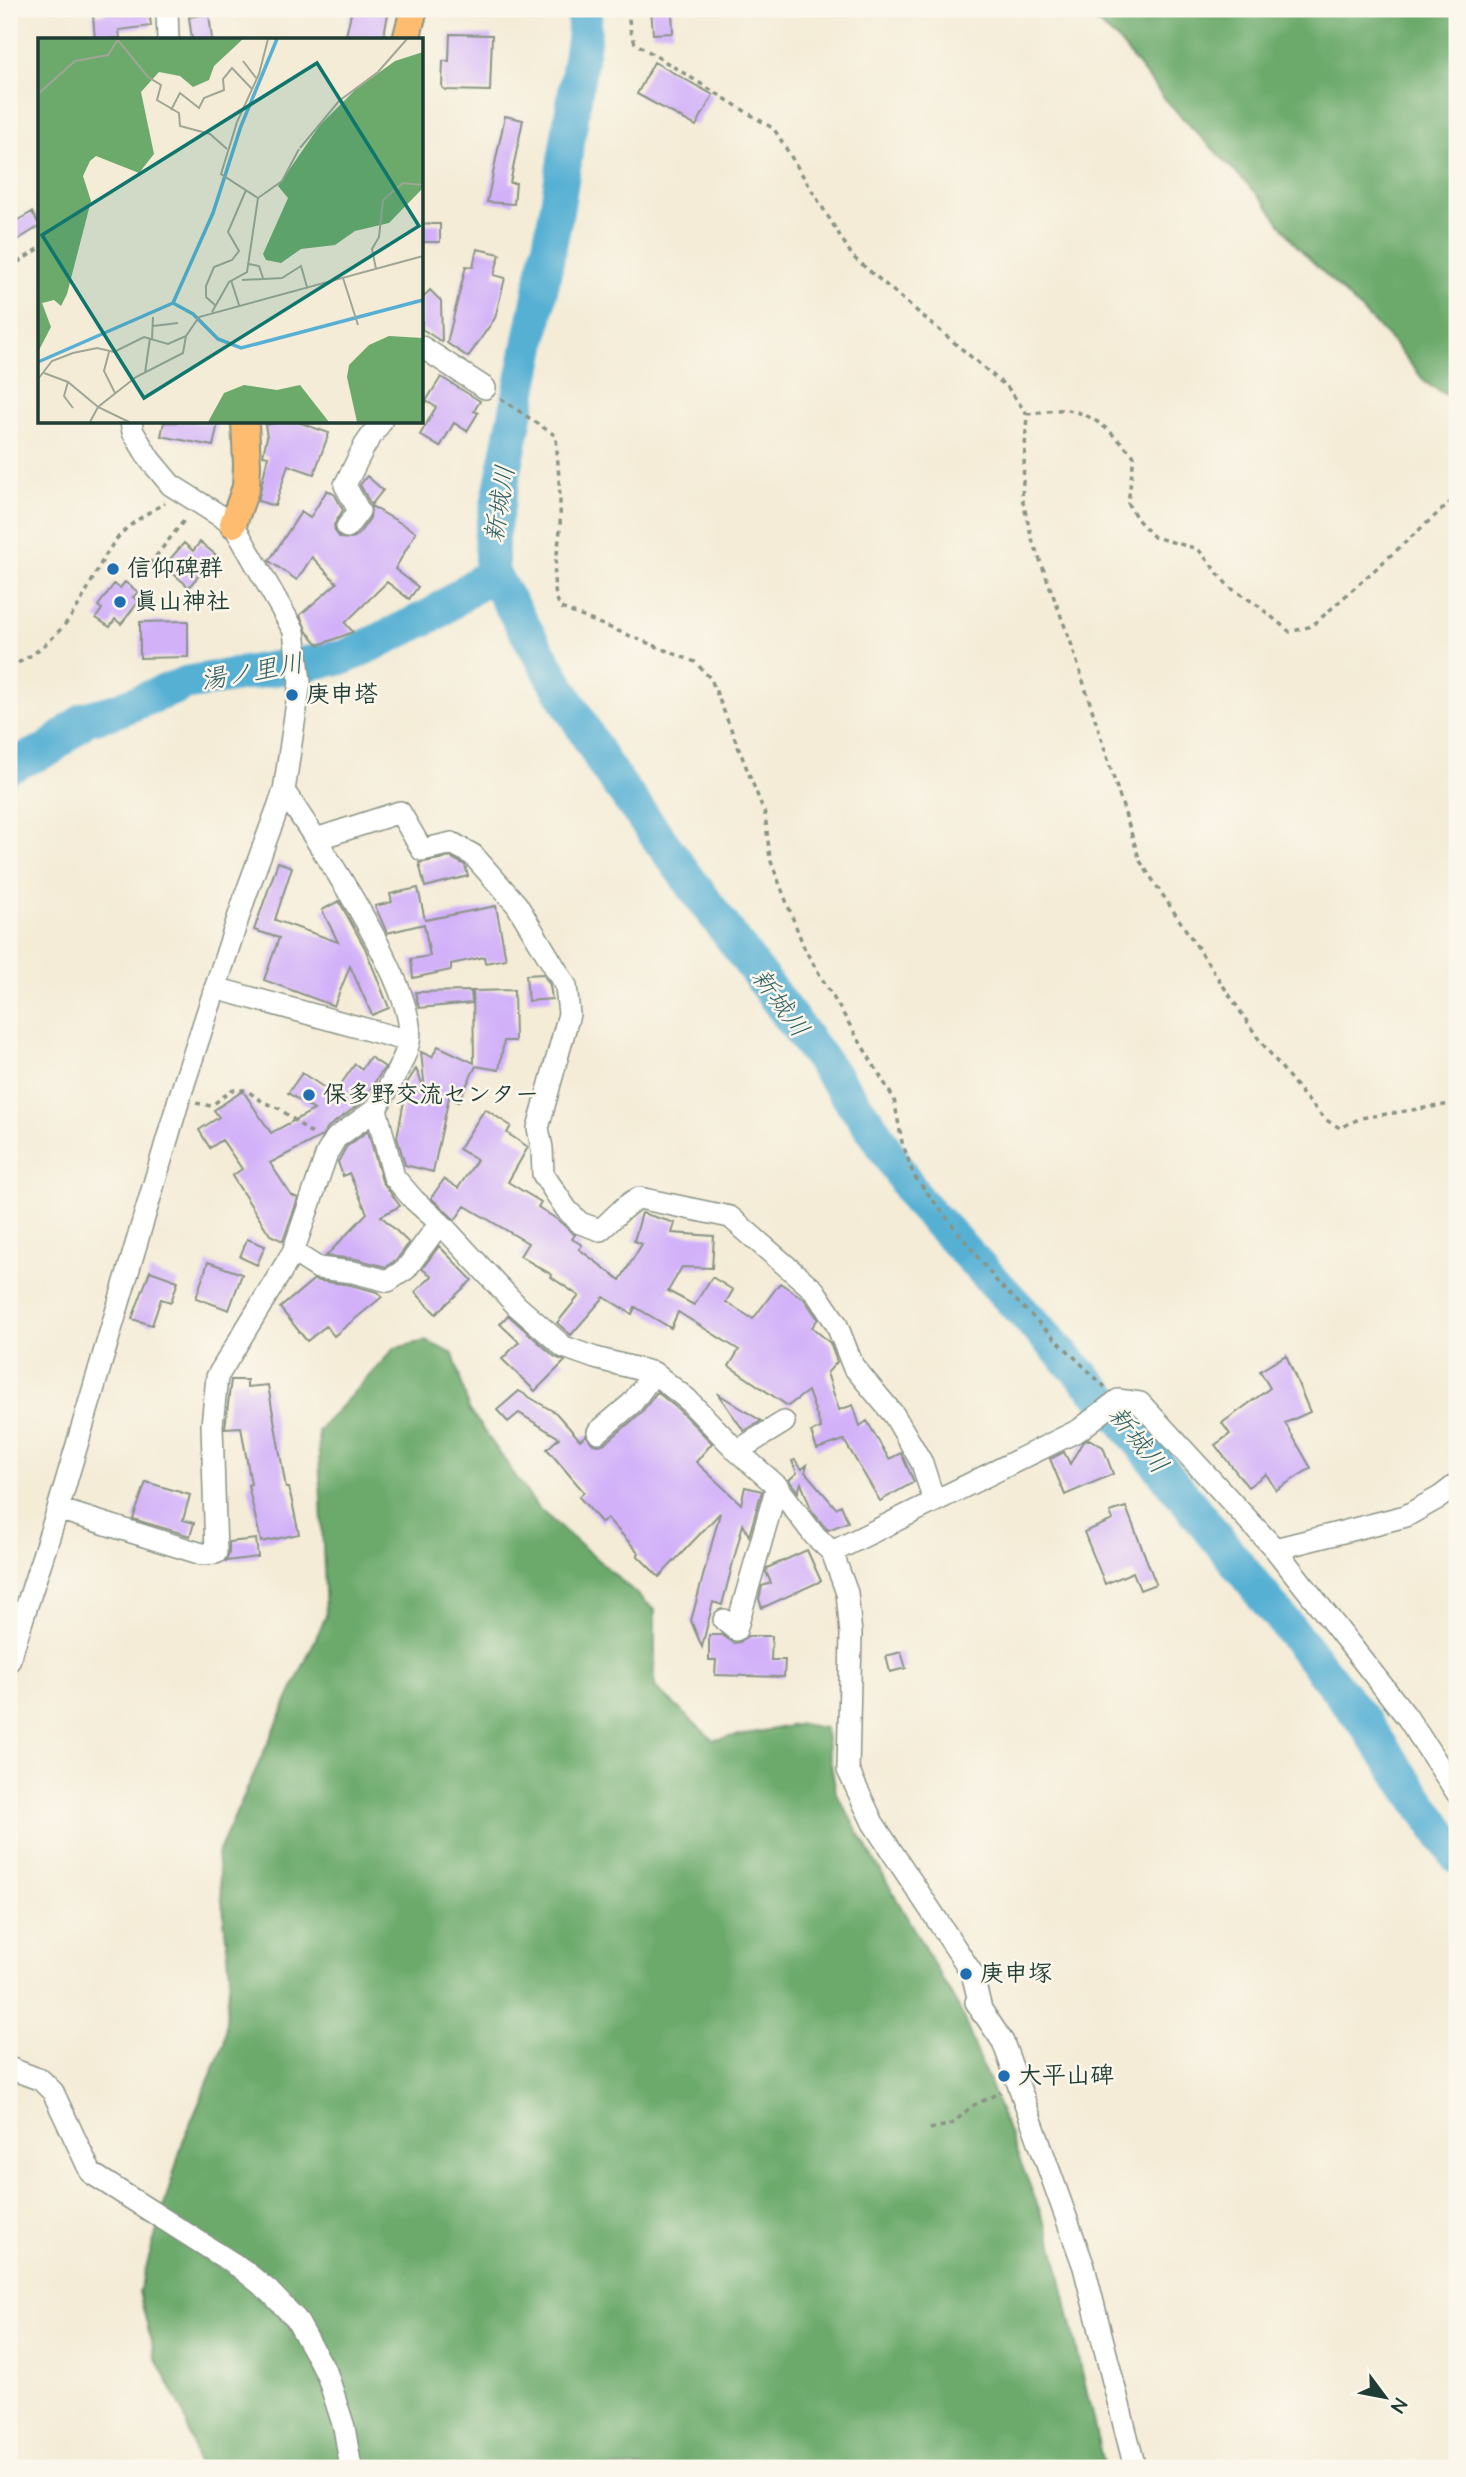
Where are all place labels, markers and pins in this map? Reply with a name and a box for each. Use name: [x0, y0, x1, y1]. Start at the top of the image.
place label: 信仰碑群: [127, 552, 223, 586]
marker: 信仰碑群: [105, 561, 121, 577]
place label: 眞山神社: [134, 585, 230, 619]
marker: 眞山神社: [112, 594, 128, 610]
place label: 庚申塔: [306, 678, 378, 712]
marker: 庚申塔: [284, 687, 300, 703]
place label: 保多野交流センター: [323, 1078, 539, 1112]
marker: 保多野交流センター: [301, 1087, 317, 1103]
place label: 庚申塚: [980, 1957, 1052, 1991]
marker: 庚申塚: [958, 1966, 974, 1982]
place label: 大平山碑: [1018, 2059, 1114, 2093]
marker: 大平山碑: [996, 2068, 1012, 2084]

